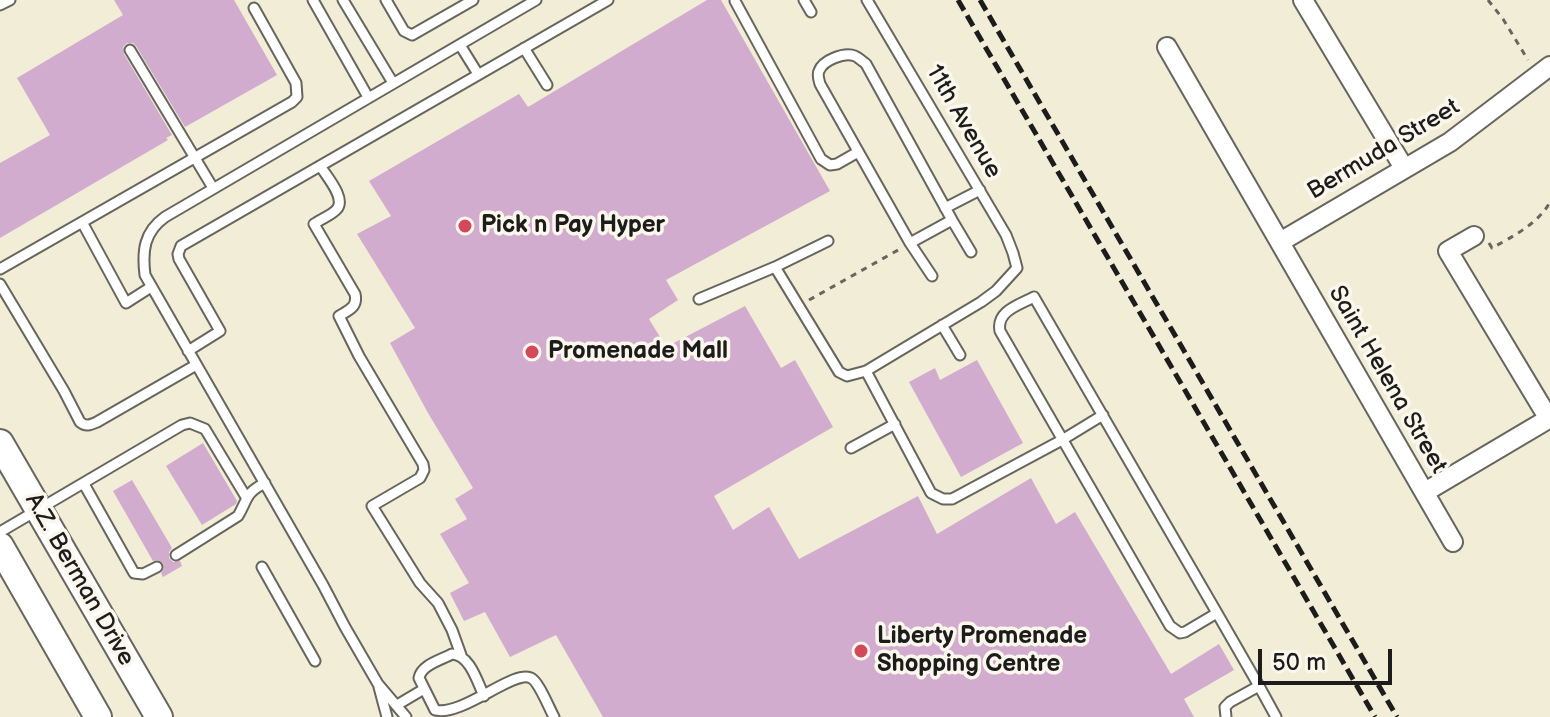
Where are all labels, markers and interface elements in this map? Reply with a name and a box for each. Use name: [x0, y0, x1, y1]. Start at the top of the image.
street label: 11th Avenue: [919, 60, 1007, 184]
street label: Bermuda Street: [1303, 93, 1465, 207]
place label: Pick n Pay Hyper: [481, 212, 665, 240]
marker: Pick n Pay Hyper: [456, 217, 474, 235]
street label: Saint Helena Street: [1322, 281, 1452, 479]
place label: Promenade Mall: [548, 338, 728, 366]
marker: Promenade Mall: [523, 343, 541, 361]
street label: A.Z. Berman Drive: [18, 489, 140, 671]
place label: Liberty Promenade Shopping Centre: [877, 623, 1087, 679]
scale bar: [1262, 633, 1396, 683]
marker: Liberty Promenade Shopping Centre: [852, 642, 870, 660]
text: 50 m: [1272, 648, 1326, 677]

